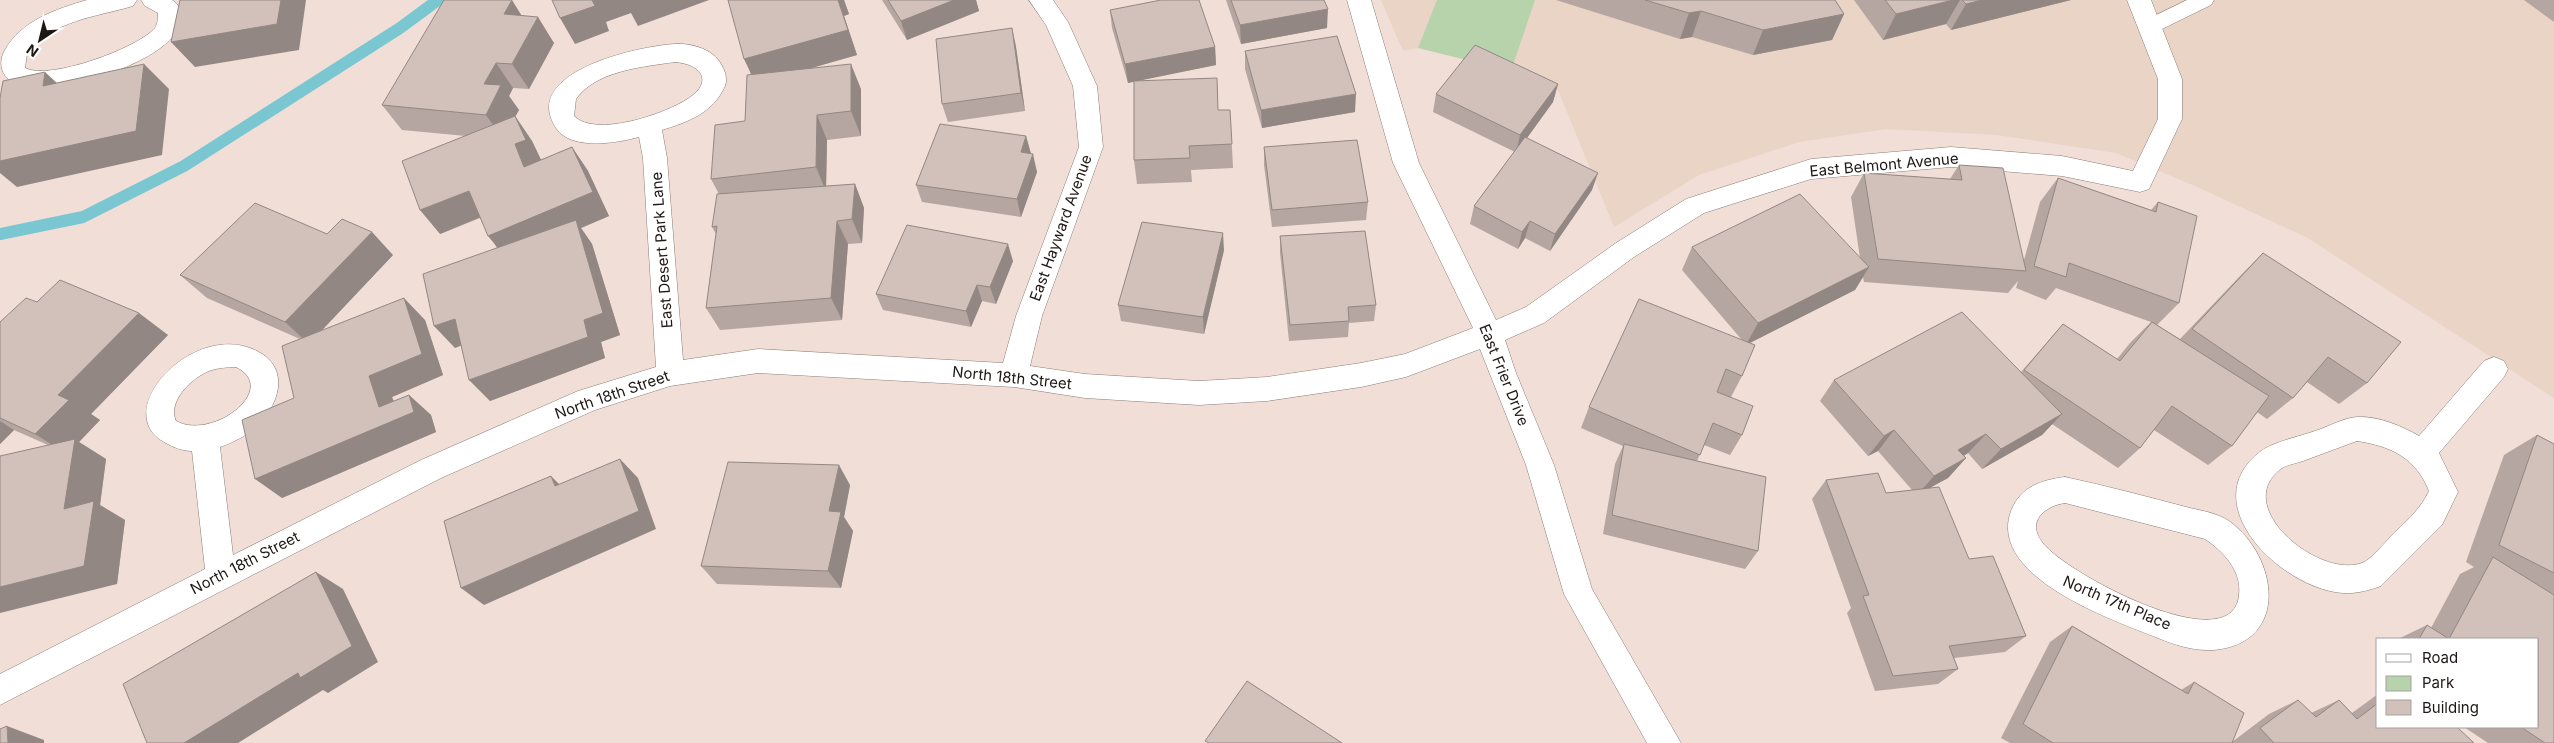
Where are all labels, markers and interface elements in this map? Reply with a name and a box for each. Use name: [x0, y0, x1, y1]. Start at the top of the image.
north arrow: [15, 15, 65, 65]
text: N: [23, 41, 42, 61]
street label: East Belmont Avenue: [1809, 149, 1959, 180]
street label: East Hayward Avenue: [1025, 152, 1096, 304]
street label: East Desert Park Lane: [647, 171, 676, 329]
street label: East Frier Drive: [1475, 321, 1534, 429]
street label: North 18th Street: [951, 362, 1073, 393]
street label: North 18th Street: [552, 366, 672, 423]
street label: North 18th Street: [187, 527, 303, 598]
street label: North 17th Place: [2060, 571, 2174, 634]
legend: [2376, 638, 2539, 728]
text: Road: [2422, 648, 2458, 667]
text: Park: [2422, 673, 2455, 692]
text: Building: [2422, 698, 2479, 717]

